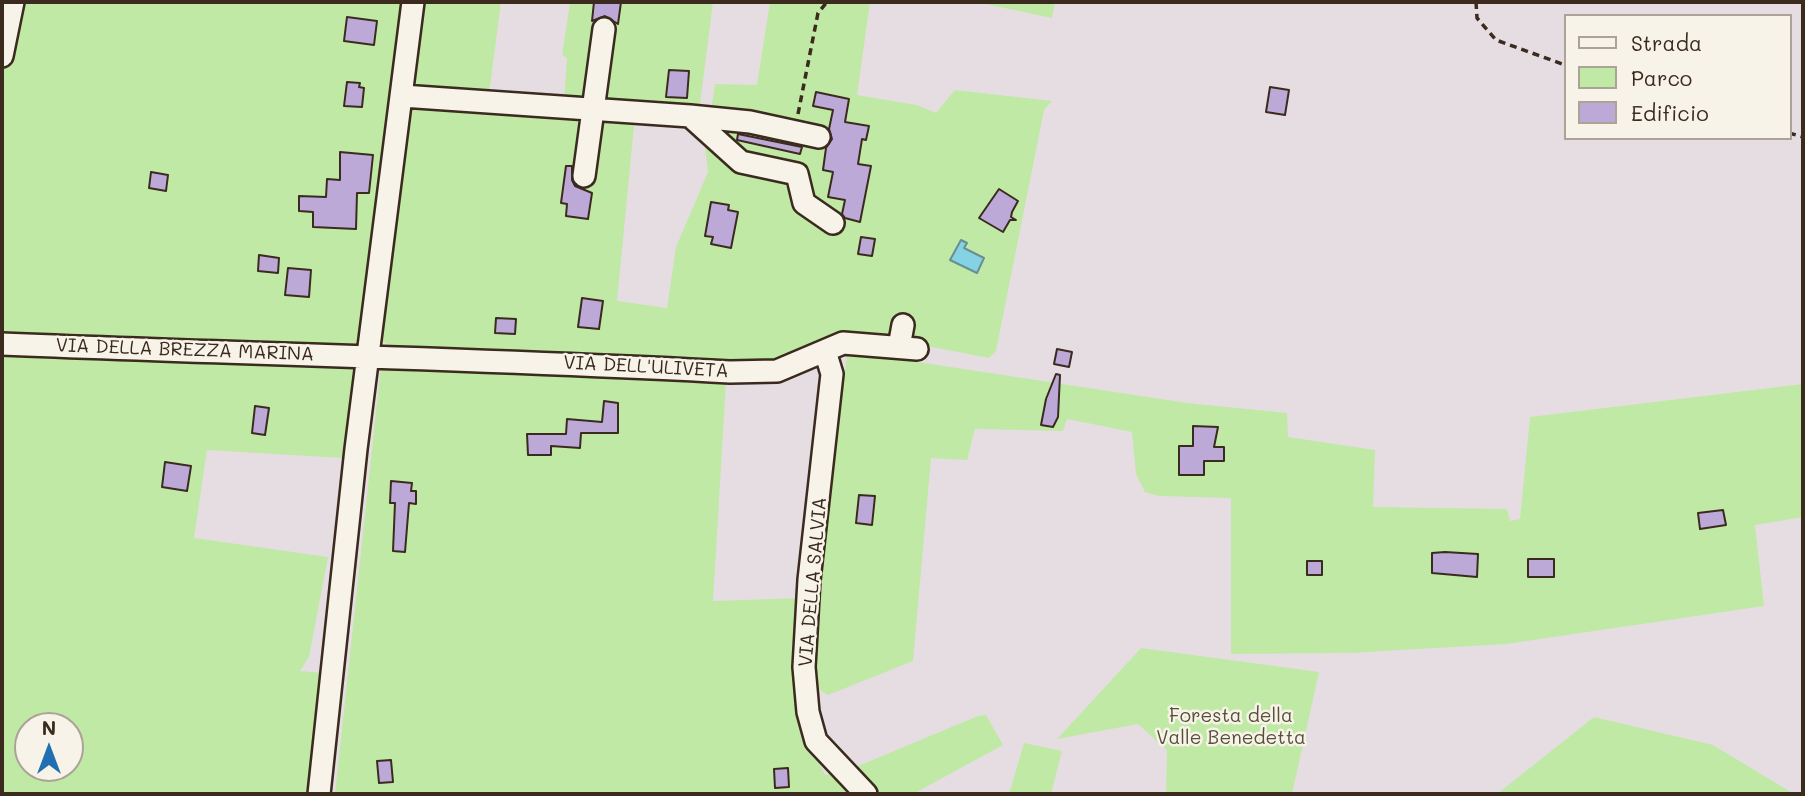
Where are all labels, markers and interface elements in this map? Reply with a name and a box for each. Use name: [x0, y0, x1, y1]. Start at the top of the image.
legend: [1563, 14, 1791, 140]
text: Strada: [1631, 29, 1702, 56]
text: Parco: [1631, 64, 1692, 91]
text: Edificio: [1631, 99, 1709, 126]
street label: VIA DELLA BREZZA MARINA: [55, 334, 315, 366]
street label: VIA DELL'ULIVETA: [563, 351, 729, 383]
street label: VIA DELLA SALVIA: [794, 496, 832, 668]
park label: Foresta della Valle Benedetta: [1156, 705, 1306, 749]
north arrow: [14, 712, 84, 782]
text: N: [42, 715, 56, 740]

